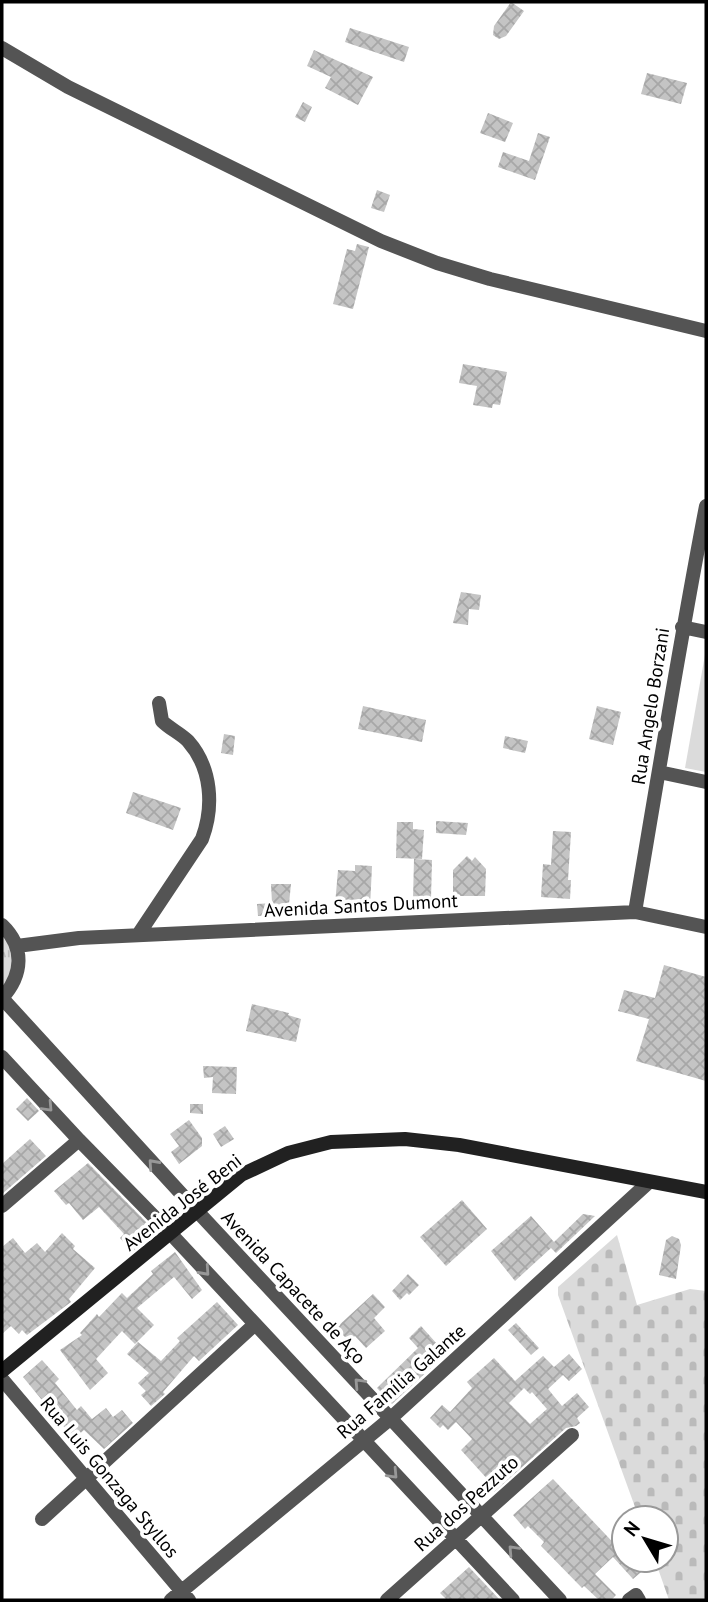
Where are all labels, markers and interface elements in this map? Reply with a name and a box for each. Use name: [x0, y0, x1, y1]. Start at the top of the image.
street label: Rua Angelo Borzani: [626, 626, 674, 786]
street label: Avenida Santos Dumont: [264, 888, 459, 922]
one-way arrow: [40, 1099, 52, 1112]
street label: Avenida José Beni: [118, 1148, 246, 1256]
one-way arrow: [149, 1159, 161, 1172]
street label: Avenida Capacete de Aço: [217, 1205, 371, 1369]
one-way arrow: [197, 1263, 210, 1276]
street label: Rua Família Galante: [332, 1318, 470, 1444]
one-way arrow: [354, 1378, 367, 1391]
street label: Rua Luis Gonzaga Styllos: [36, 1391, 184, 1563]
street label: Rua dos Pezzuto: [409, 1450, 523, 1556]
one-way arrow: [385, 1466, 398, 1479]
north arrow: [610, 1504, 680, 1574]
text: N: [618, 1516, 645, 1541]
one-way arrow: [509, 1545, 522, 1558]

